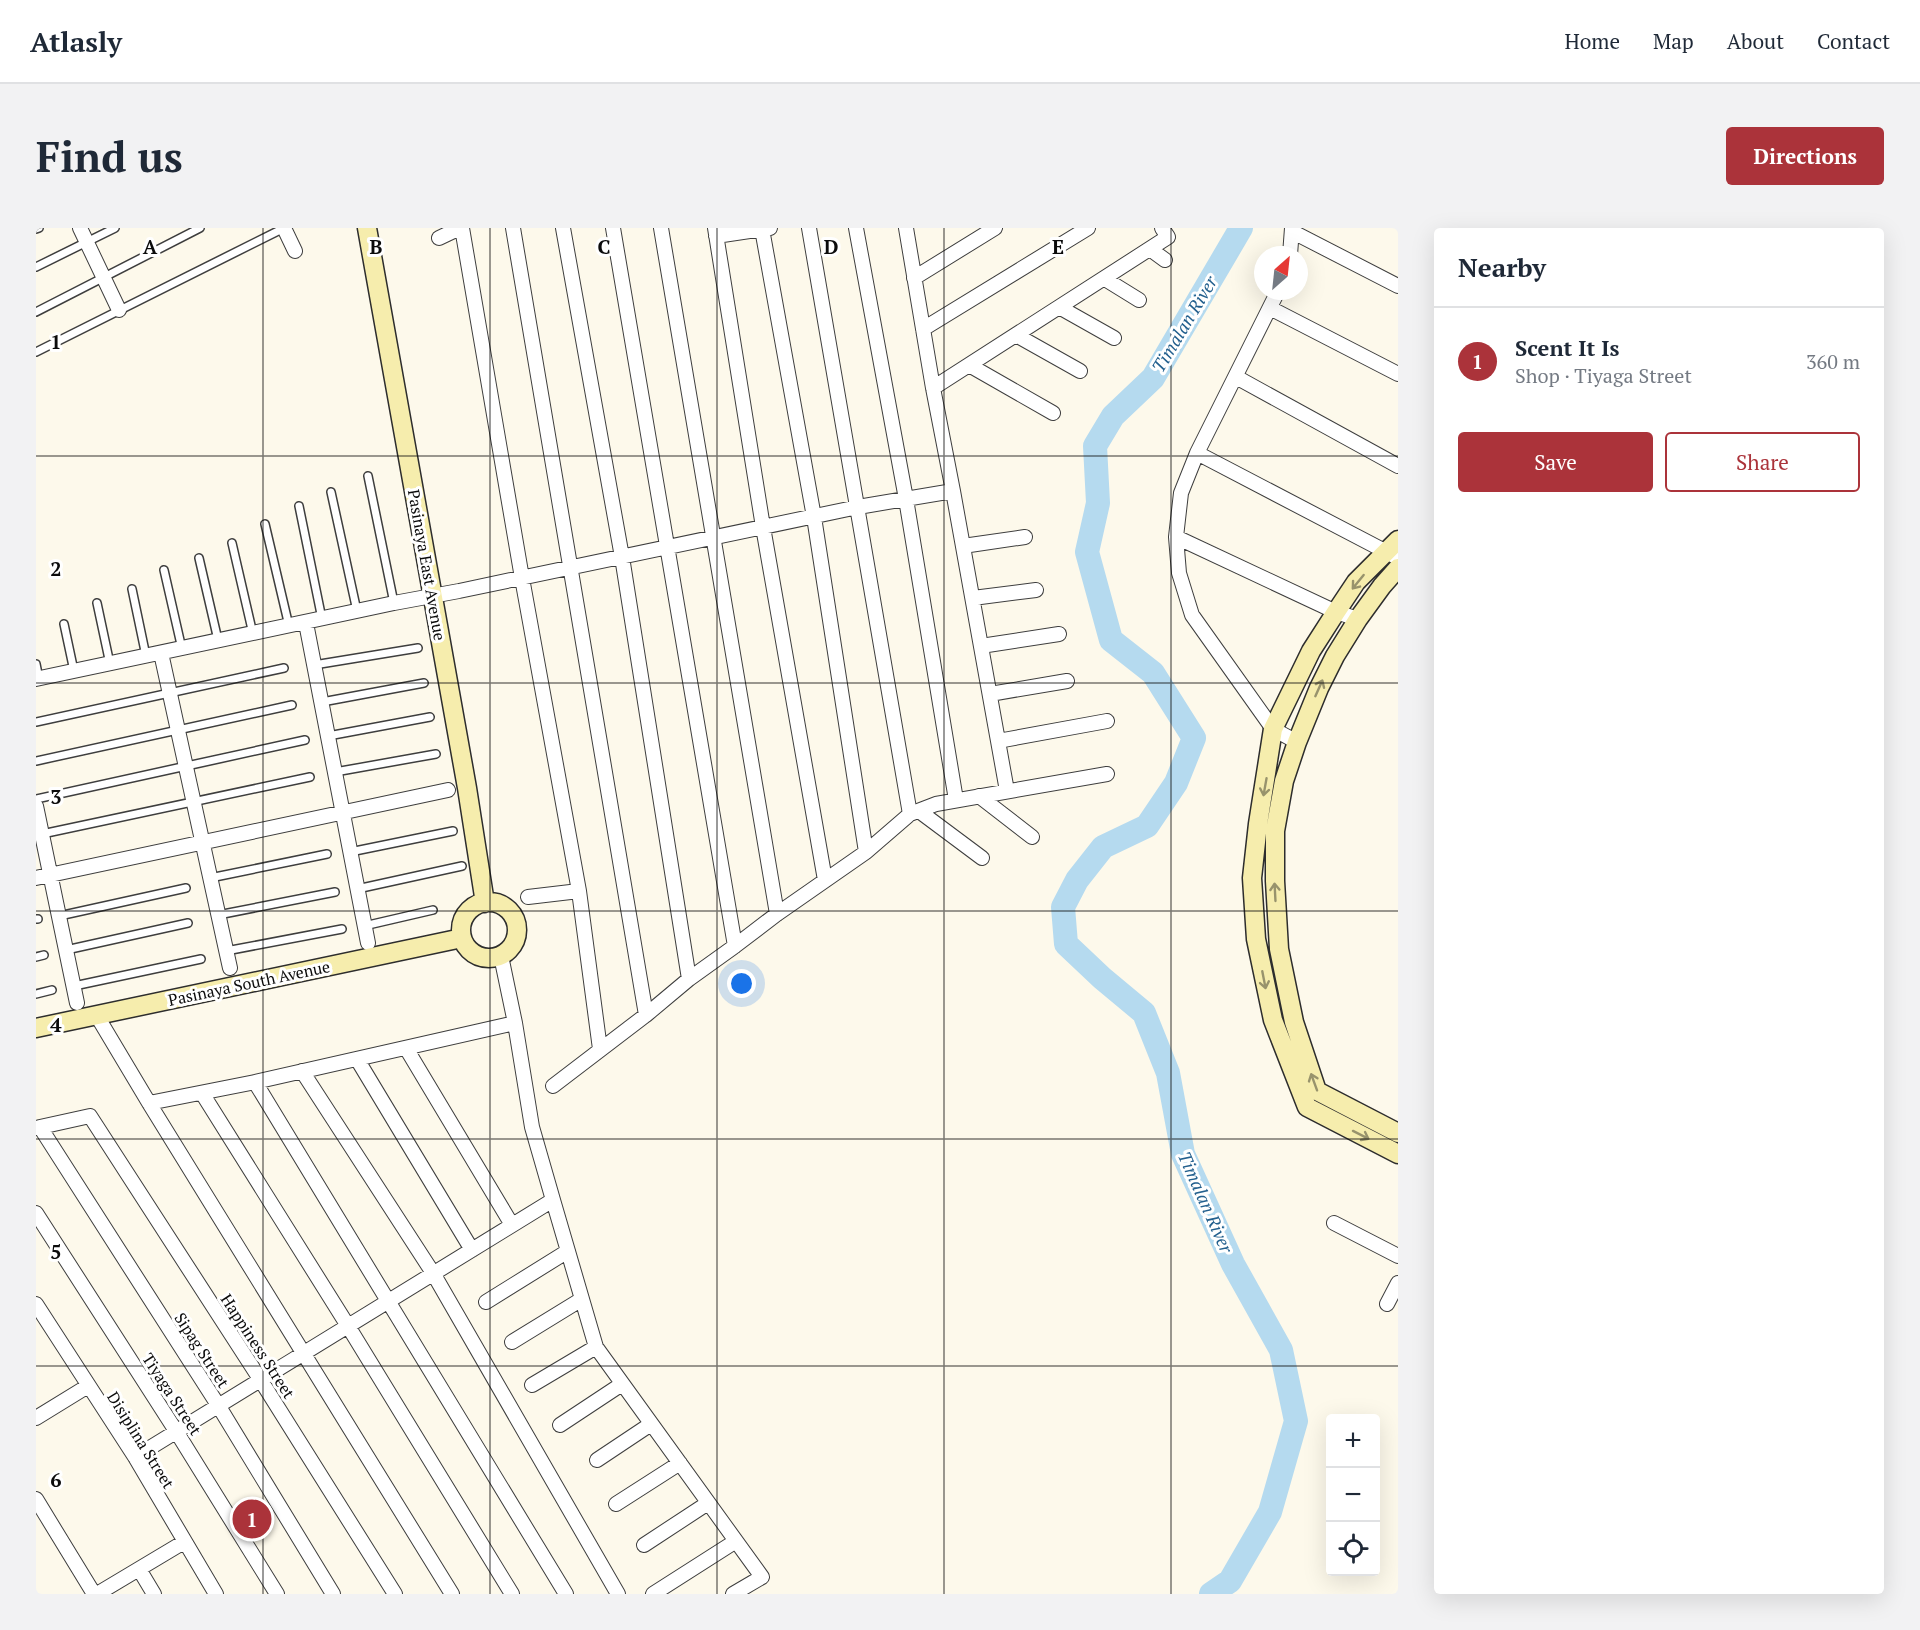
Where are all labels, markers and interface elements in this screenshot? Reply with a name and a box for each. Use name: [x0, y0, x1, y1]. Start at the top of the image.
text: Atlasly: [30, 23, 122, 60]
text: Home: [1564, 27, 1620, 55]
text: Map: [1653, 27, 1694, 55]
text: About: [1727, 27, 1784, 55]
text: Contact: [1817, 27, 1890, 55]
button: Directions: [1726, 127, 1884, 185]
text: Find us: [36, 128, 183, 184]
text: A: [143, 233, 158, 260]
text: B: [370, 233, 383, 260]
text: C: [597, 233, 611, 260]
text: D: [824, 233, 838, 260]
text: E: [1052, 233, 1064, 260]
north arrow: [1254, 246, 1308, 300]
text: Nearby: [1458, 250, 1546, 284]
water label: Timalan River: [1146, 270, 1223, 377]
text: 1: [50, 328, 62, 355]
text: Scent It Is: [1515, 333, 1619, 362]
text: 1: [1472, 348, 1483, 375]
text: 360 m: [1806, 348, 1860, 375]
text: Shop · Tiyaga Street: [1515, 362, 1692, 389]
button: Save: [1458, 432, 1653, 492]
button: Share: [1665, 432, 1860, 492]
street label: Pasinaya East Avenue: [403, 488, 451, 642]
text: 2: [50, 555, 62, 582]
one-way arrow: [1351, 574, 1364, 590]
one-way arrow: [1314, 680, 1325, 698]
one-way arrow: [1259, 777, 1270, 796]
text: 3: [50, 783, 62, 810]
one-way arrow: [1270, 883, 1281, 903]
street label: Pasinaya South Avenue: [166, 955, 332, 1011]
your location: [727, 969, 756, 998]
one-way arrow: [1259, 970, 1270, 989]
text: 4: [50, 1011, 62, 1038]
one-way arrow: [1308, 1073, 1319, 1092]
one-way arrow: [1352, 1129, 1369, 1141]
water label: Timalan River: [1173, 1148, 1239, 1257]
text: 5: [50, 1238, 62, 1265]
street label: Happiness Street: [216, 1289, 300, 1403]
street label: Sipag Street: [169, 1308, 235, 1392]
street label: Tiyaga Street: [137, 1349, 207, 1439]
street label: Disiplina Street: [102, 1387, 180, 1493]
map controls: [1326, 1414, 1380, 1576]
button: +: [1326, 1414, 1380, 1468]
text: 6: [50, 1466, 62, 1493]
button: −: [1326, 1468, 1380, 1522]
pin: 1: [232, 1496, 272, 1542]
button: locate: [1326, 1522, 1380, 1576]

